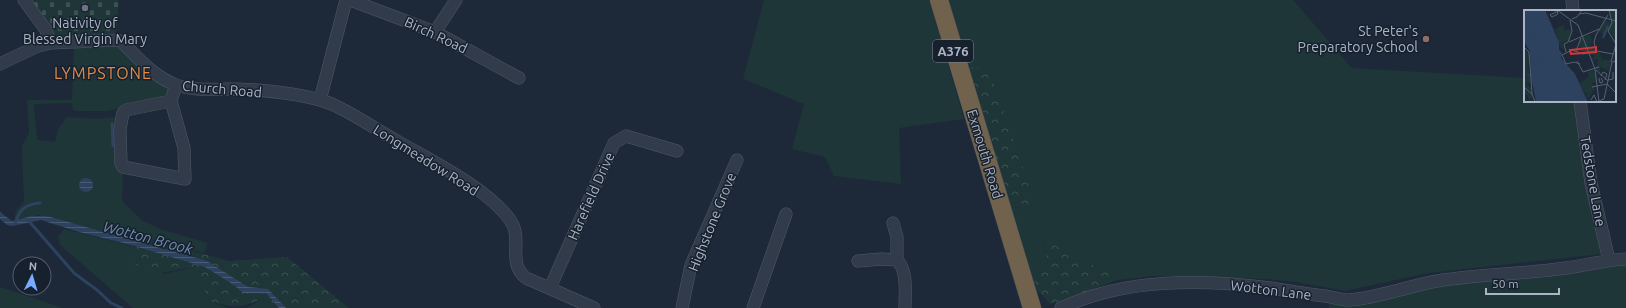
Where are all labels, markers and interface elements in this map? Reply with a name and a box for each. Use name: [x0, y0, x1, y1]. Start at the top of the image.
marker: Nativity of Blessed Virgin Mary: [80, 3, 90, 13]
inset map: [1524, 10, 1616, 102]
street label: Birch Road: [402, 13, 470, 57]
place label: Nativity of Blessed Virgin Mary: [23, 15, 147, 47]
place label: St Peter's Preparatory School: [1298, 23, 1418, 55]
marker: St Peter's Preparatory School: [1421, 34, 1431, 44]
road number: A376: [933, 40, 973, 62]
district label: LYMPSTONE: [54, 64, 152, 82]
street label: Church Road: [182, 78, 262, 100]
street label: Exmouth Road: [964, 108, 1006, 200]
street label: Longmeadow Road: [370, 121, 482, 199]
street label: Tedstone Lane: [1577, 134, 1609, 228]
street label: Harefield Drive: [564, 150, 618, 242]
street label: Highstone Grove: [685, 170, 739, 274]
water label: Wotton Brook: [102, 217, 195, 258]
north arrow: [12, 256, 52, 296]
text: N: [28, 260, 37, 272]
scale bar: [1486, 270, 1559, 296]
street label: Wotton Lane: [1230, 277, 1312, 303]
text: 50 m: [1492, 277, 1519, 290]

